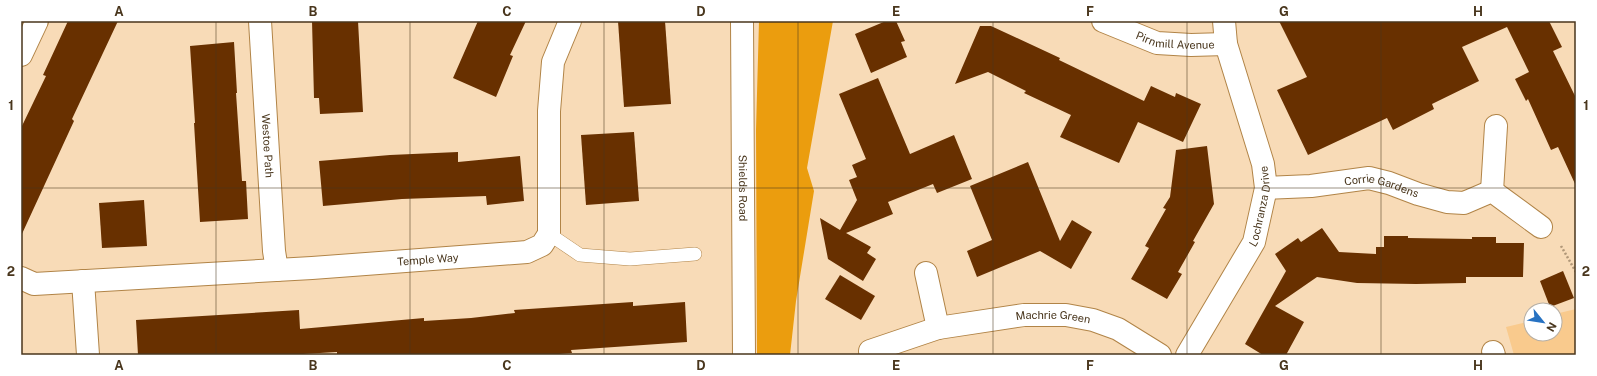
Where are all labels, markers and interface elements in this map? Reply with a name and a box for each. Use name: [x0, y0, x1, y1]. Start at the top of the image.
text: A: [114, 4, 124, 19]
text: B: [309, 4, 318, 19]
text: C: [502, 4, 512, 19]
text: D: [696, 4, 706, 19]
text: E: [892, 4, 900, 19]
text: F: [1086, 4, 1094, 19]
text: G: [1279, 4, 1289, 19]
text: H: [1473, 4, 1483, 19]
street label: Pirnmill Avenue: [1134, 29, 1215, 51]
text: 1: [8, 98, 14, 113]
text: 1: [1583, 98, 1589, 113]
street label: Westoe Path: [260, 113, 276, 178]
street label: Shields Road: [737, 155, 749, 221]
street label: Lochranza Drive: [1247, 165, 1273, 249]
street label: Corrie Gardens: [1343, 172, 1421, 200]
street label: Temple Way: [397, 251, 459, 268]
text: 2: [7, 264, 15, 279]
text: 2: [1582, 264, 1590, 279]
north arrow: [1523, 302, 1563, 342]
street label: Machrie Green: [1015, 309, 1091, 325]
text: N: [1544, 320, 1559, 334]
text: A: [114, 358, 124, 373]
text: B: [309, 358, 318, 373]
text: C: [502, 358, 512, 373]
text: D: [696, 358, 706, 373]
text: E: [892, 358, 900, 373]
text: F: [1086, 358, 1094, 373]
text: G: [1279, 358, 1289, 373]
text: H: [1473, 358, 1483, 373]

